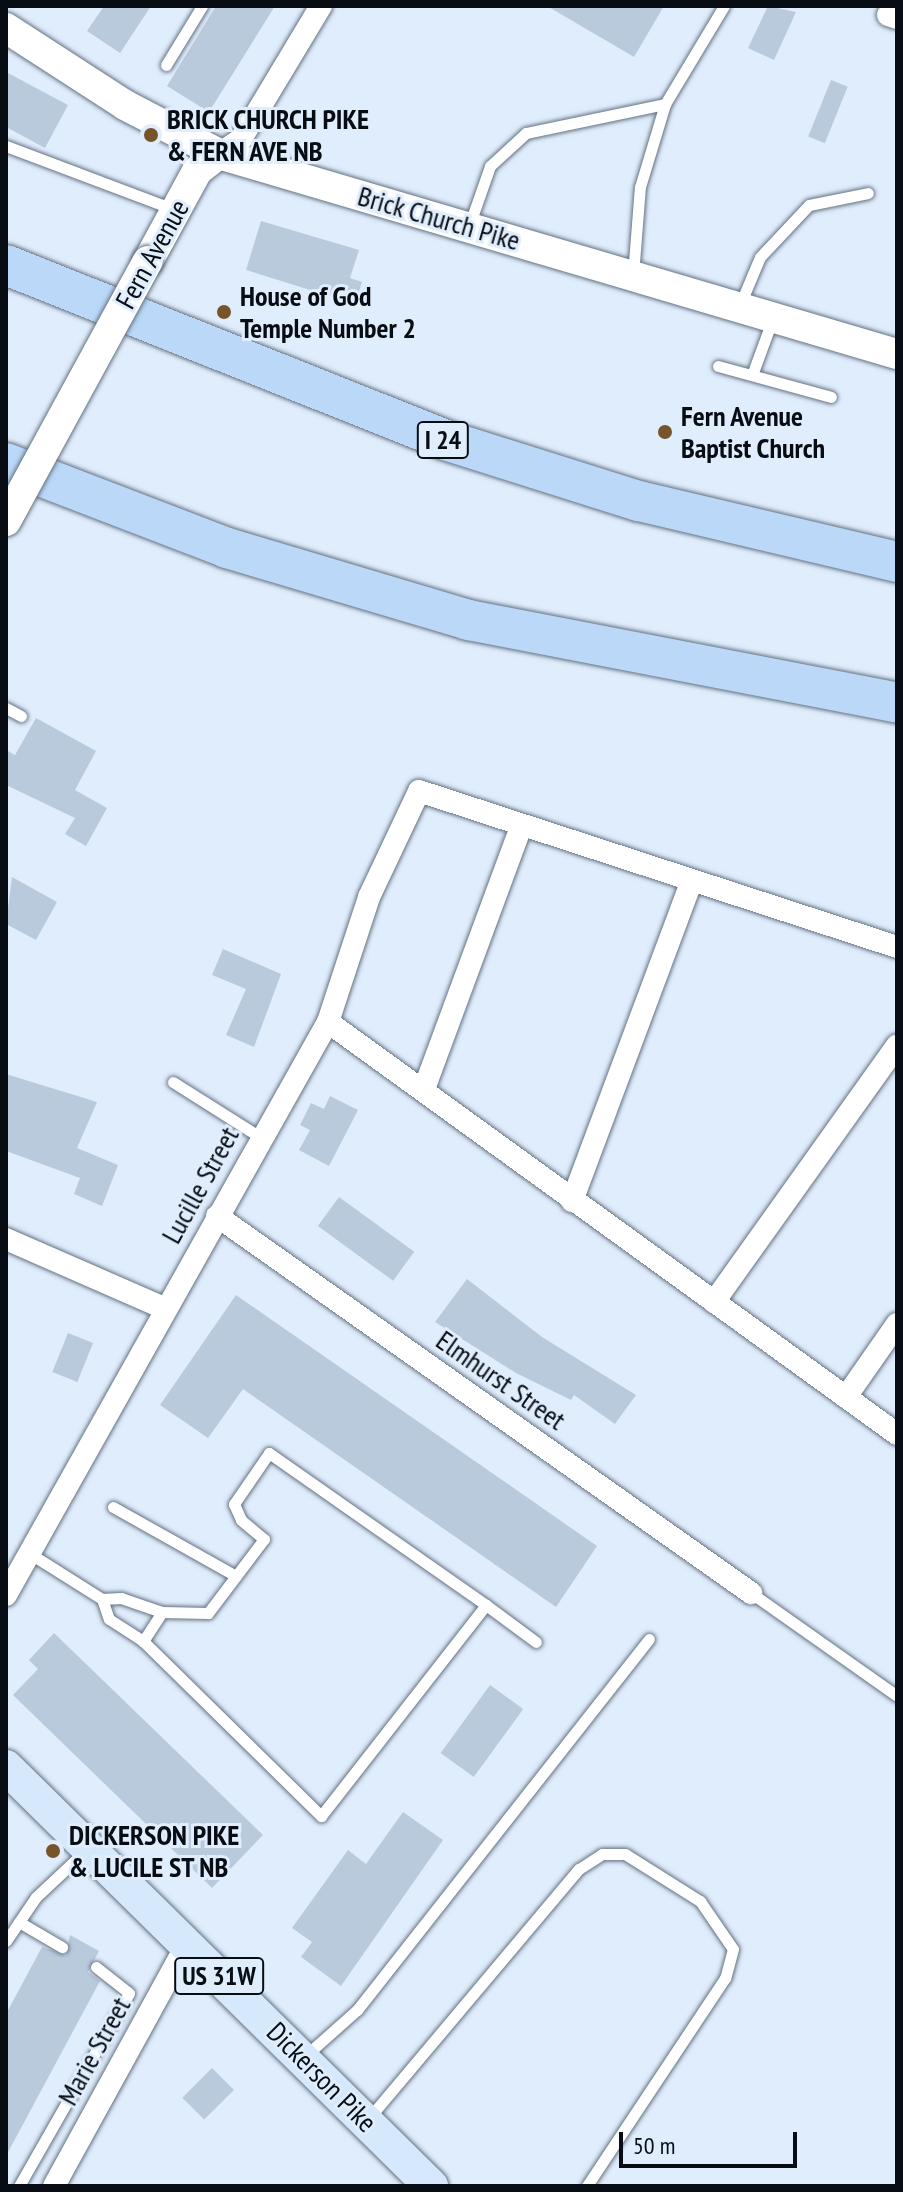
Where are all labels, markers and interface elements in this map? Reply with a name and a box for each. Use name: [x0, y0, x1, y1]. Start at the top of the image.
place label: BRICK CHURCH PIKE & FERN AVE NB: [167, 102, 370, 168]
marker: BRICK CHURCH PIKE & FERN AVE NB: [142, 126, 160, 144]
street label: Brick Church Pike: [354, 179, 524, 257]
street label: Fern Avenue: [108, 193, 196, 315]
place label: House of God Temple Number 2: [240, 279, 416, 345]
marker: House of God Temple Number 2: [215, 303, 233, 321]
place label: Fern Avenue Baptist Church: [681, 399, 825, 465]
road number: I 24: [415, 418, 471, 462]
marker: Fern Avenue Baptist Church: [656, 423, 674, 441]
street label: Lucille Street: [154, 1121, 246, 1249]
street label: Elmhurst Street: [430, 1323, 572, 1437]
place label: DICKERSON PIKE & LUCILE ST NB: [69, 1818, 239, 1884]
marker: DICKERSON PIKE & LUCILE ST NB: [44, 1842, 62, 1860]
road number: US 31W: [173, 1954, 265, 1998]
street label: Marie Street: [51, 1991, 137, 2111]
street label: Dickerson Pike: [260, 2015, 384, 2139]
scale bar: [623, 2116, 801, 2166]
text: 50 m: [633, 2130, 675, 2161]

